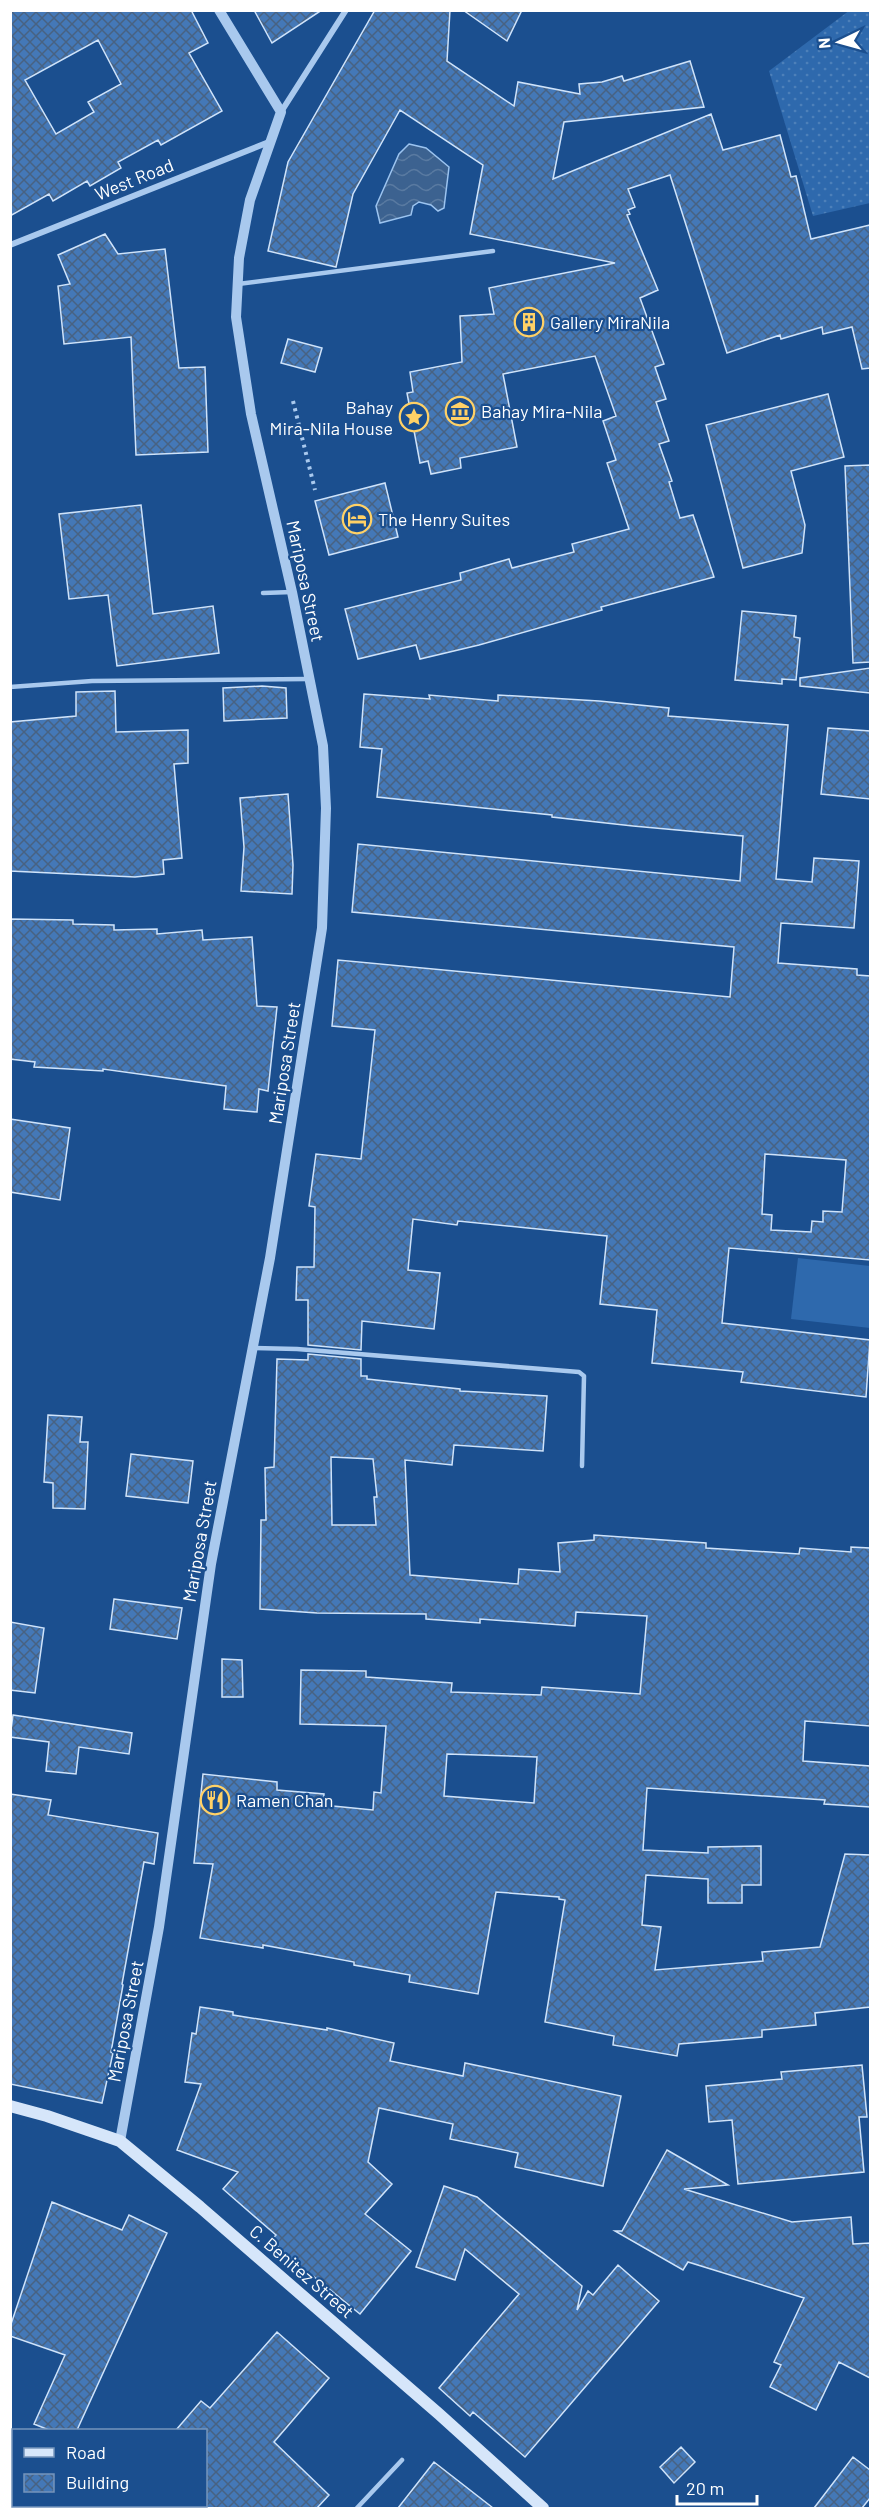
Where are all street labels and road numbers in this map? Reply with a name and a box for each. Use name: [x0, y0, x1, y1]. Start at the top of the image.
street label: West Road: [91, 153, 177, 205]
street label: Mariposa Street: [282, 518, 330, 644]
street label: Mariposa Street: [263, 1000, 305, 1126]
street label: Mariposa Street: [177, 1478, 221, 1604]
street label: Mariposa Street: [102, 1958, 148, 2084]
street label: C. Benitez Street: [245, 2220, 359, 2322]

